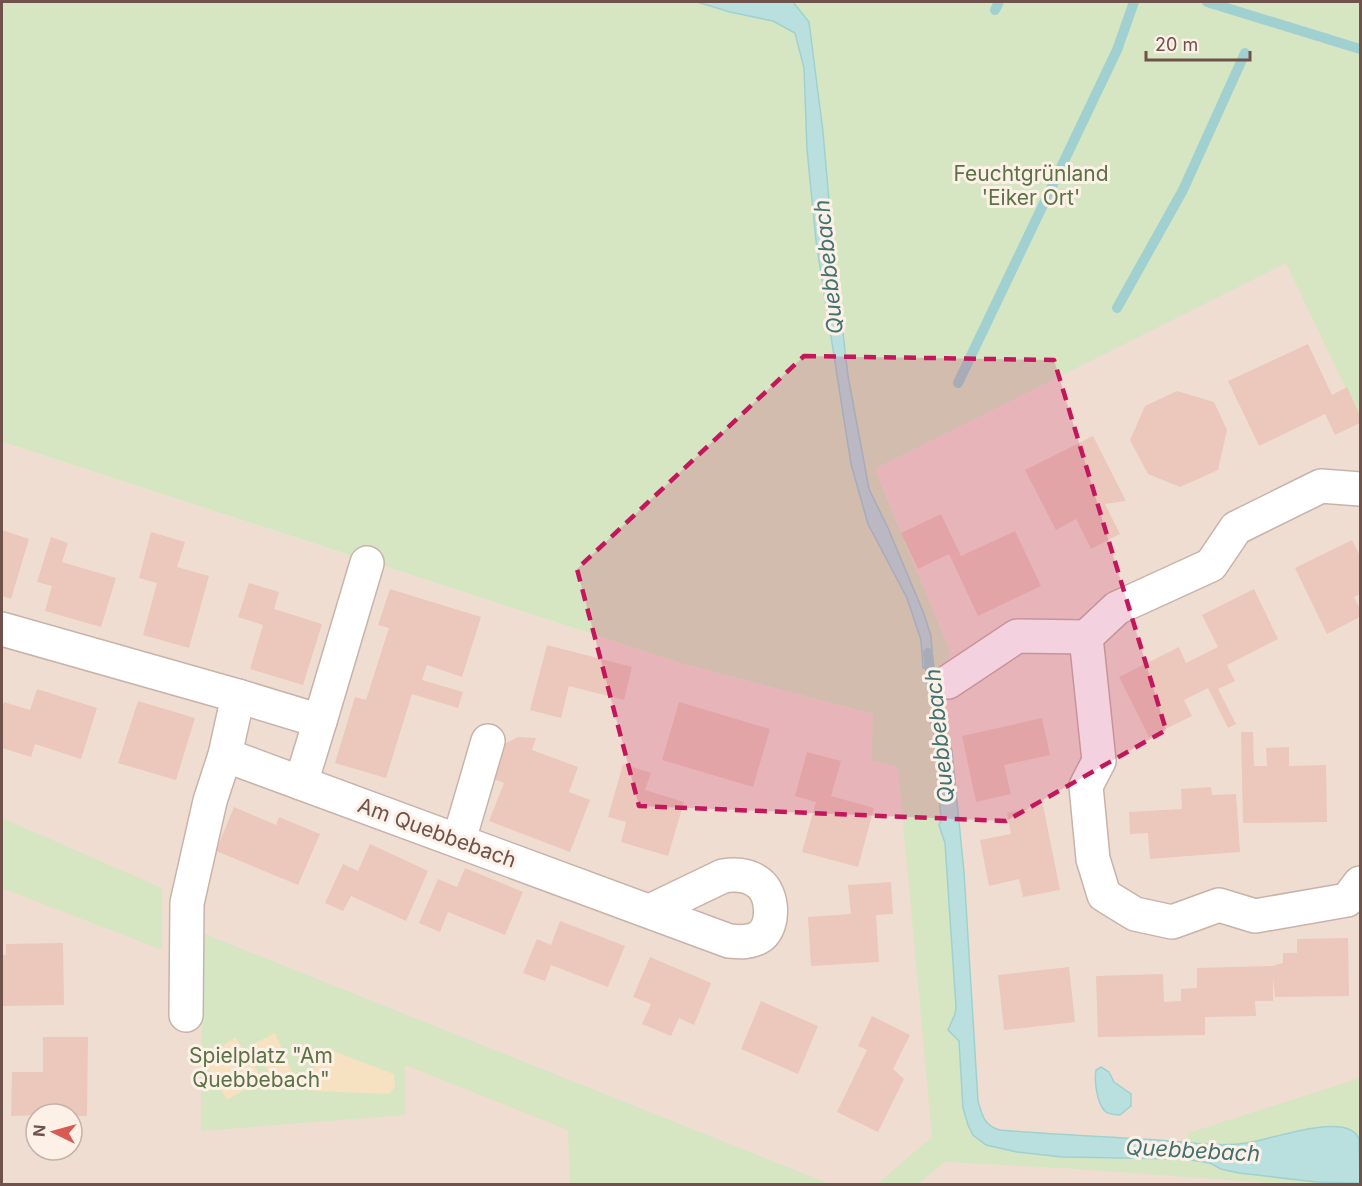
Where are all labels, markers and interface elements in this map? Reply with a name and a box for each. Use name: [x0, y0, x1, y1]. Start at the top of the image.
scale bar: [1146, 24, 1250, 62]
text: 20 m: [1155, 34, 1198, 55]
park label: Feuchtgrünland 'Eiker Ort': [953, 161, 1109, 210]
water label: Quebbebach: [808, 199, 848, 335]
water label: Quebbebach: [919, 668, 959, 804]
street label: Am Quebbebach: [355, 792, 520, 873]
park label: Spielplatz "Am Quebbebach": [189, 1043, 333, 1092]
north arrow: [24, 1102, 84, 1162]
text: N: [29, 1124, 50, 1138]
water label: Quebbebach: [1125, 1133, 1261, 1167]

